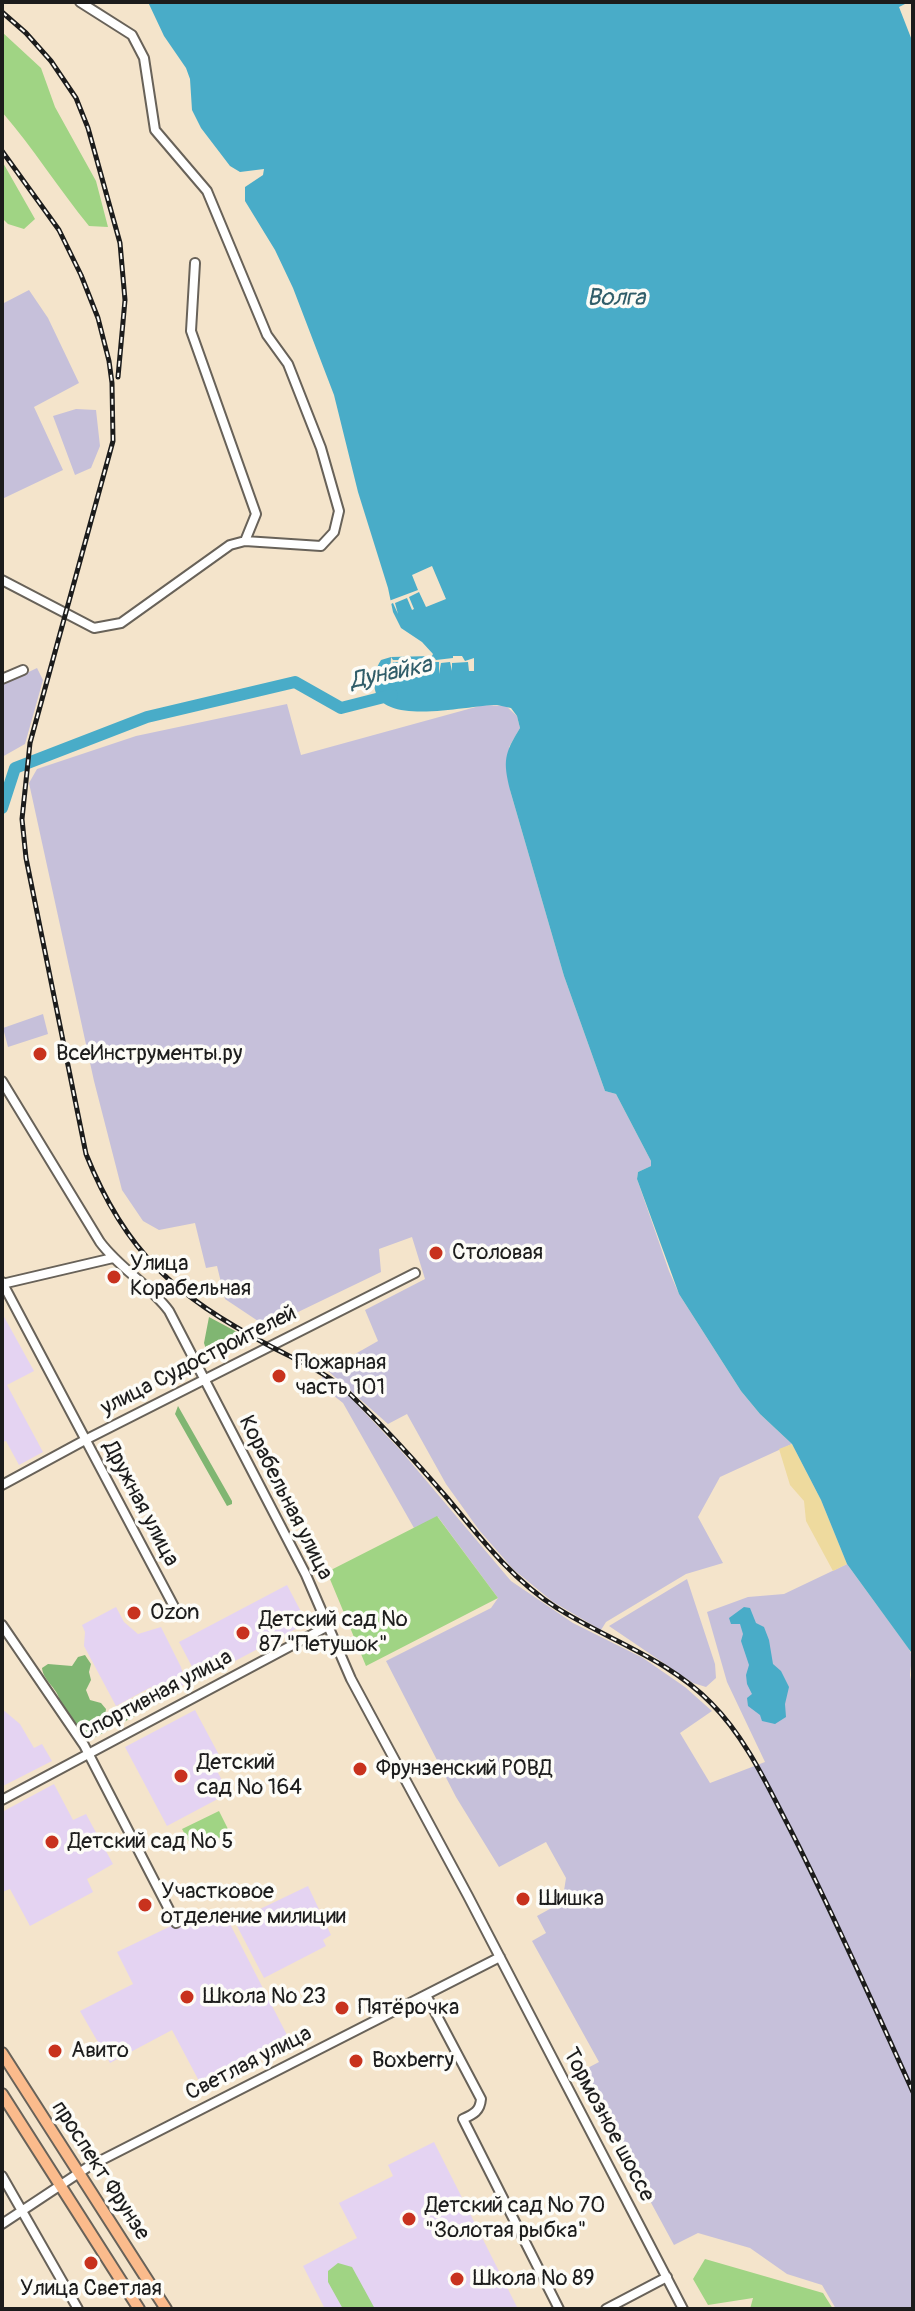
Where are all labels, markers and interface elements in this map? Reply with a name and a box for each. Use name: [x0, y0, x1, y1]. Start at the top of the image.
water label: Волга: [587, 285, 645, 313]
water label: Дунайка: [347, 651, 435, 697]
place label: ВсеИнструменты.ру: [56, 1041, 242, 1067]
marker: ВсеИнструменты.ру: [31, 1045, 49, 1063]
place label: Столовая: [452, 1240, 543, 1266]
marker: Столовая: [427, 1244, 445, 1262]
place label: Улица Корабельная: [130, 1251, 251, 1302]
marker: Улица Корабельная: [105, 1268, 123, 1286]
street label: улица Судостроителей: [97, 1300, 301, 1422]
place label: Пожарная часть 101: [295, 1350, 386, 1402]
marker: Пожарная часть 101: [270, 1367, 288, 1385]
street label: Корабельная улица: [232, 1412, 338, 1584]
street label: Дружная улица: [96, 1437, 184, 1571]
place label: Ozon: [150, 1600, 199, 1626]
marker: Ozon: [125, 1604, 143, 1622]
place label: Детский сад № 87 "Петушок": [259, 1607, 408, 1658]
marker: Детский сад № 87 "Петушок": [234, 1624, 252, 1642]
street label: Спортивная улица: [75, 1645, 237, 1747]
place label: Детский сад № 164: [197, 1750, 302, 1802]
place label: Фрунзенский РОВД: [376, 1756, 552, 1782]
marker: Фрунзенский РОВД: [351, 1760, 369, 1778]
marker: Детский сад № 164: [172, 1767, 190, 1785]
place label: Детский сад № 5: [68, 1829, 233, 1855]
marker: Детский сад № 5: [43, 1833, 61, 1851]
place label: Участковое отделение милиции: [161, 1879, 346, 1930]
place label: Шишка: [539, 1886, 604, 1912]
marker: Шишка: [514, 1890, 532, 1908]
marker: Участковое отделение милиции: [136, 1896, 154, 1914]
place label: Школа № 23: [203, 1984, 326, 2010]
marker: Школа № 23: [178, 1988, 196, 2006]
place label: Пятёрочка: [358, 1995, 459, 2021]
marker: Пятёрочка: [333, 1999, 351, 2017]
street label: Светлая улица: [182, 2021, 316, 2107]
place label: Авито: [71, 2038, 129, 2064]
marker: Авито: [46, 2042, 64, 2060]
street label: Тормозное шоссе: [556, 2044, 660, 2206]
place label: Boxberry: [372, 2048, 454, 2074]
marker: Boxberry: [347, 2052, 365, 2070]
street label: проспект Фрунзе: [45, 2096, 155, 2246]
place label: Детский сад № 70 "Золотая рыбка": [425, 2193, 605, 2244]
marker: Детский сад № 70 "Золотая рыбка": [400, 2210, 418, 2228]
marker: Улица Светлая: [82, 2254, 100, 2272]
place label: Школа № 89: [473, 2266, 595, 2292]
marker: Школа № 89: [448, 2270, 466, 2288]
place label: Улица Светлая: [20, 2276, 162, 2302]

